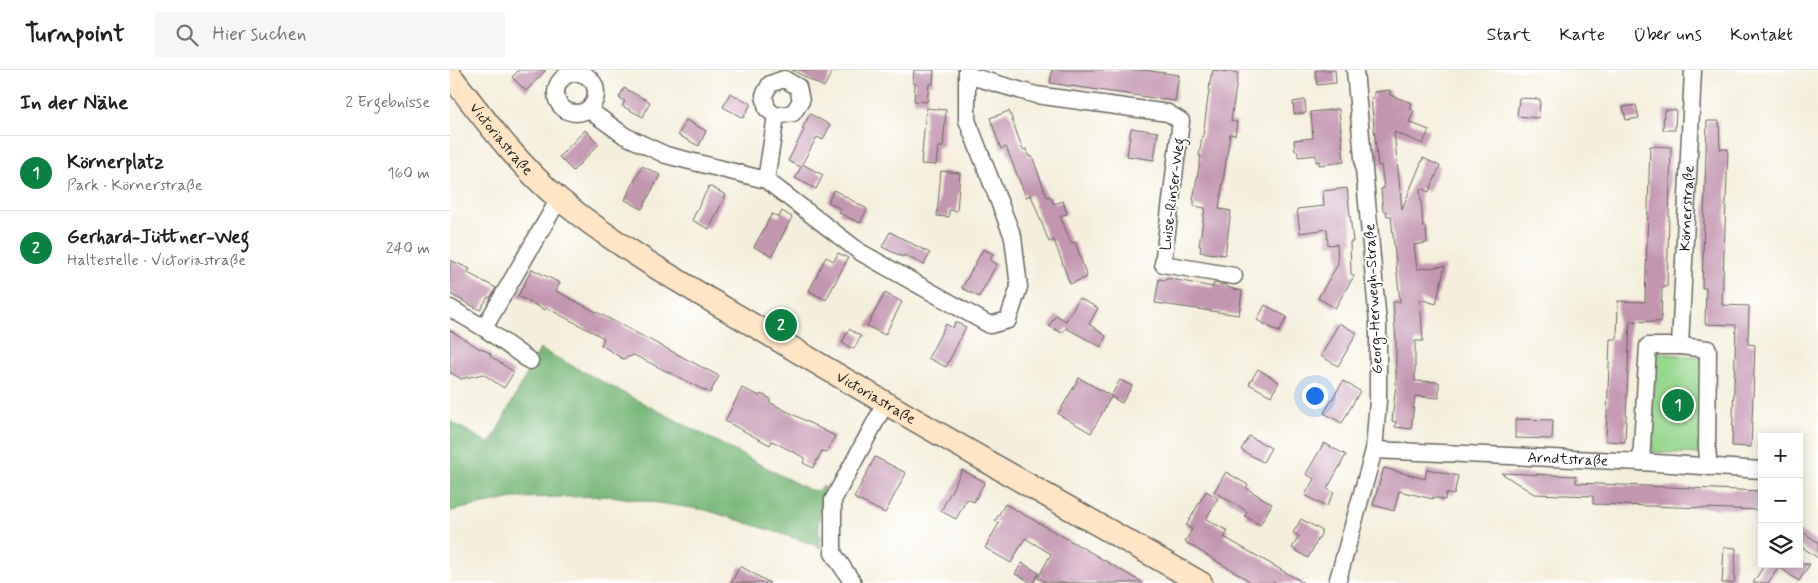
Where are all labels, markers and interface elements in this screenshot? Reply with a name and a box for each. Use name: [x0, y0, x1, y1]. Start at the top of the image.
search box: [155, 12, 505, 57]
text: Turnpoint: [25, 19, 125, 50]
icon: search: [173, 21, 201, 49]
text: Hier suchen: [213, 22, 306, 47]
text: Start: [1487, 23, 1531, 47]
text: Karte: [1559, 23, 1605, 47]
text: Über uns: [1633, 23, 1702, 47]
text: Kontakt: [1730, 23, 1793, 47]
text: In der Nähe: [20, 89, 128, 117]
text: 2 Ergebnisse: [345, 92, 430, 113]
street label: Victoriastraße: [464, 99, 537, 180]
street label: Luise-Rinser-Weg: [1156, 136, 1191, 252]
text: Körnerplatz: [67, 150, 164, 175]
text: 1: [32, 163, 40, 184]
text: 160 m: [387, 163, 430, 184]
street label: Körnerstraße: [1675, 165, 1699, 252]
text: Park · Körnerstraße: [67, 175, 203, 196]
street label: Georg-Herwegh-Straße: [1360, 223, 1389, 375]
text: Gerhard-Jüttner-Weg: [67, 225, 249, 250]
text: 2: [32, 238, 40, 259]
text: 240 m: [386, 238, 430, 259]
text: Haltestelle · Victoriastraße: [67, 250, 246, 271]
pin: 2: [765, 306, 797, 344]
street label: Victoriastraße: [832, 367, 919, 430]
your location: [1302, 383, 1328, 409]
pin: 1: [1662, 386, 1694, 424]
map controls: [1758, 433, 1803, 568]
button: +: [1758, 433, 1803, 478]
street label: Arndtstraße: [1527, 448, 1609, 472]
button: −: [1758, 478, 1803, 523]
button: layers: [1758, 523, 1803, 568]

